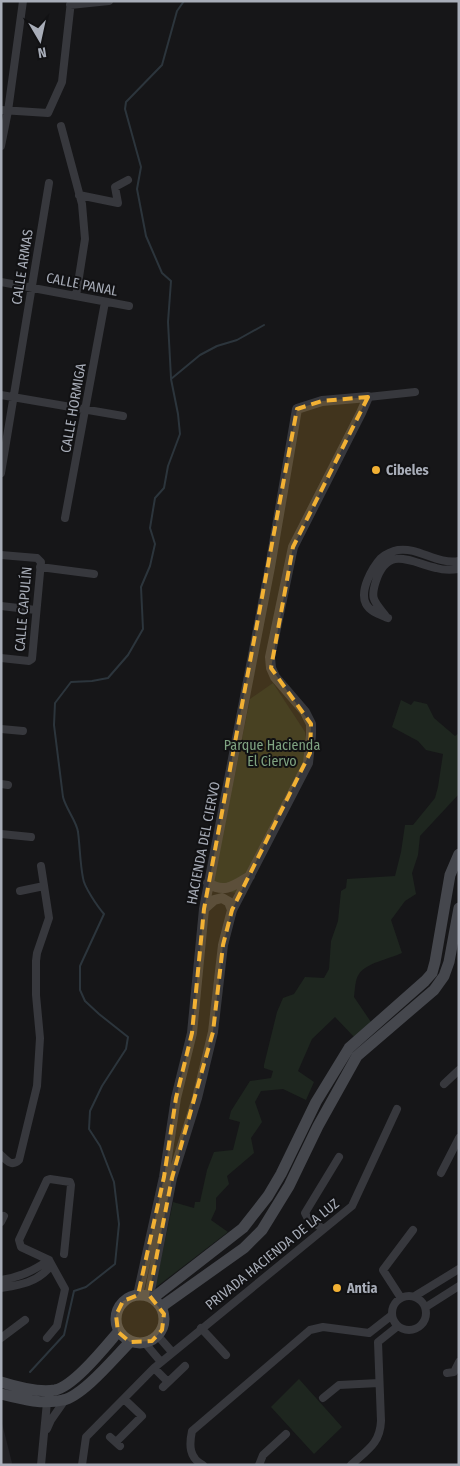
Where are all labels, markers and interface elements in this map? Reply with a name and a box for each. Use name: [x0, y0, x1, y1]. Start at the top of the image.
north arrow: [15, 15, 65, 65]
text: N: [36, 43, 47, 61]
street label: CALLE ARMAS: [8, 228, 37, 306]
street label: CALLE PANAL: [45, 269, 119, 300]
street label: CALLE HORMIGA: [57, 361, 90, 454]
place label: Cibeles: [386, 462, 429, 479]
marker: Cibeles: [370, 464, 382, 476]
street label: CALLE CAPULÍN: [10, 566, 36, 652]
park label: Parque Hacienda El Ciervo: [224, 737, 320, 770]
street label: HACIENDA DEL CIERVO: [183, 780, 224, 906]
street label: PRIVADA HACIENDA DE LA LUZ: [202, 1195, 343, 1314]
place label: Antia: [346, 1280, 377, 1297]
marker: Antia: [331, 1282, 343, 1294]

